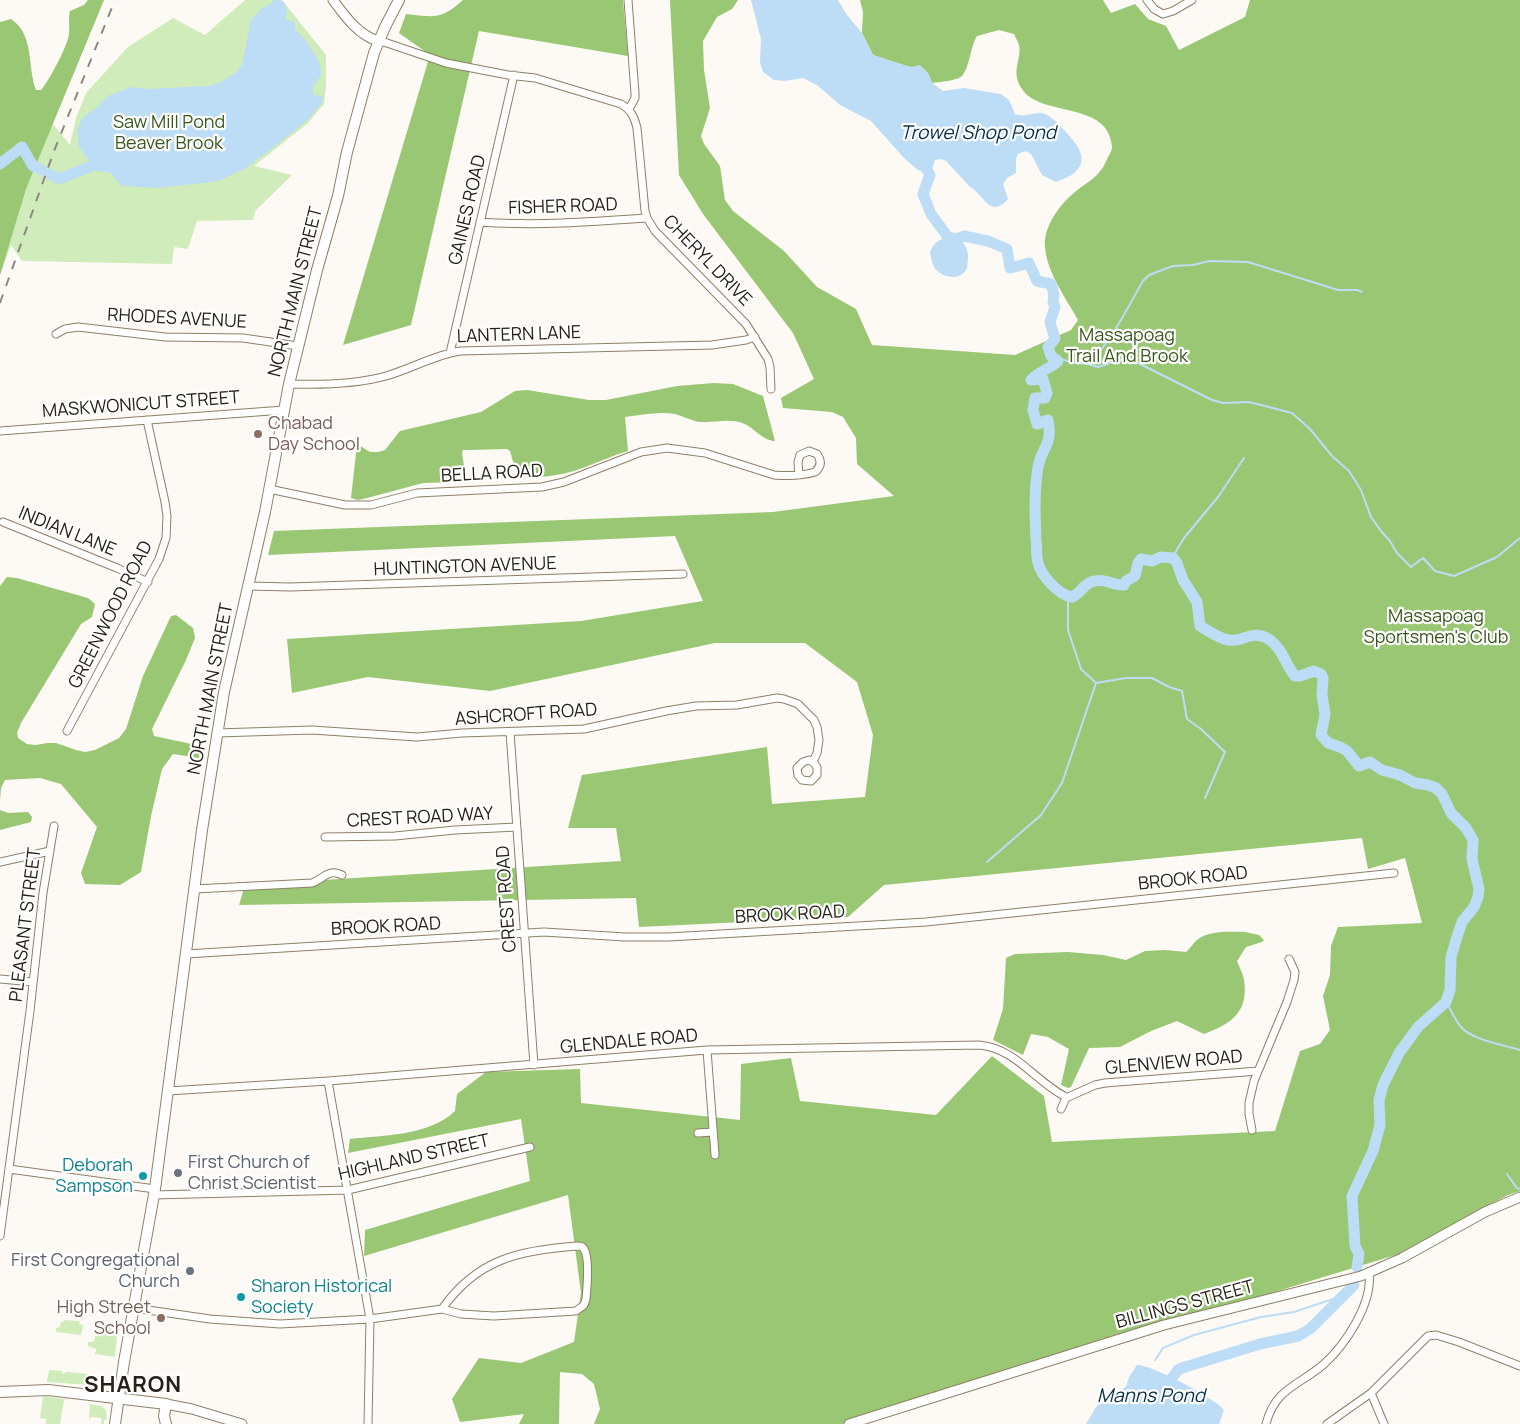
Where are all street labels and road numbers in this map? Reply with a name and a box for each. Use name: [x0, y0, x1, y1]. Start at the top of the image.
street label: GAINES ROAD: [445, 153, 491, 267]
street label: FISHER ROAD: [508, 194, 618, 220]
street label: NORTH MAIN STREET: [264, 205, 328, 379]
street label: CHERYL DRIVE: [658, 211, 756, 311]
street label: RHODES AVENUE: [107, 305, 247, 333]
street label: LANTERN LANE: [456, 322, 582, 348]
street label: MASKWONICUT STREET: [41, 387, 241, 423]
street label: BELLA ROAD: [440, 461, 544, 487]
street label: INDIAN LANE: [15, 503, 119, 561]
street label: GREENWOOD ROAD: [64, 538, 158, 692]
street label: HUNTINGTON AVENUE: [373, 553, 557, 581]
street label: NORTH MAIN STREET: [184, 601, 238, 777]
street label: ASHCROFT ROAD: [454, 699, 598, 731]
street label: CREST ROAD WAY: [346, 803, 494, 833]
street label: CREST ROAD: [492, 845, 522, 953]
street label: PLEASANT STREET: [6, 847, 46, 1003]
street label: BROOK ROAD: [1137, 862, 1249, 896]
street label: BROOK ROAD: [734, 901, 846, 929]
street label: BROOK ROAD: [330, 913, 442, 941]
street label: GLENDALE ROAD: [559, 1025, 699, 1059]
street label: GLENVIEW ROAD: [1104, 1046, 1244, 1080]
street label: HIGHLAND STREET: [336, 1130, 492, 1186]
street label: BILLINGS STREET: [1114, 1276, 1256, 1334]

